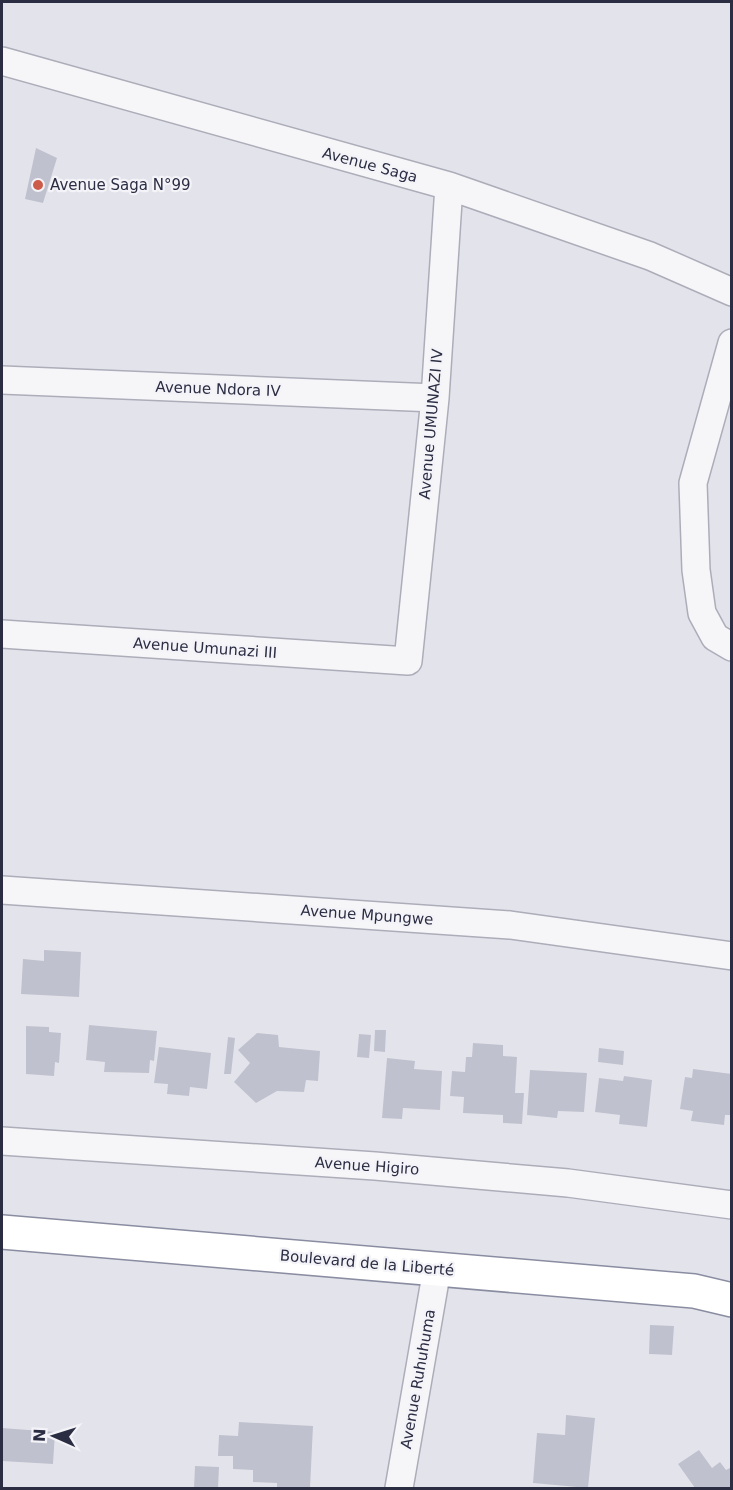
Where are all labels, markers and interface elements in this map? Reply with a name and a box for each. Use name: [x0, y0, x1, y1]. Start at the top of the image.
street label: Avenue Saga: [320, 144, 420, 186]
place label: Avenue Saga N°99: [50, 176, 191, 194]
marker: Avenue Saga N°99: [31, 178, 45, 192]
street label: Avenue UMUNAZI IV: [415, 347, 447, 500]
street label: Avenue Ndora IV: [155, 378, 282, 400]
street label: Avenue Umunazi III: [132, 634, 278, 662]
street label: Avenue Mpungwe: [300, 901, 434, 929]
street label: Avenue Higiro: [314, 1153, 420, 1179]
street label: Boulevard de la Liberté: [279, 1246, 455, 1280]
street label: Avenue Ruhuhuma: [397, 1308, 439, 1450]
north arrow: [24, 1406, 84, 1466]
text: N: [30, 1428, 49, 1442]

